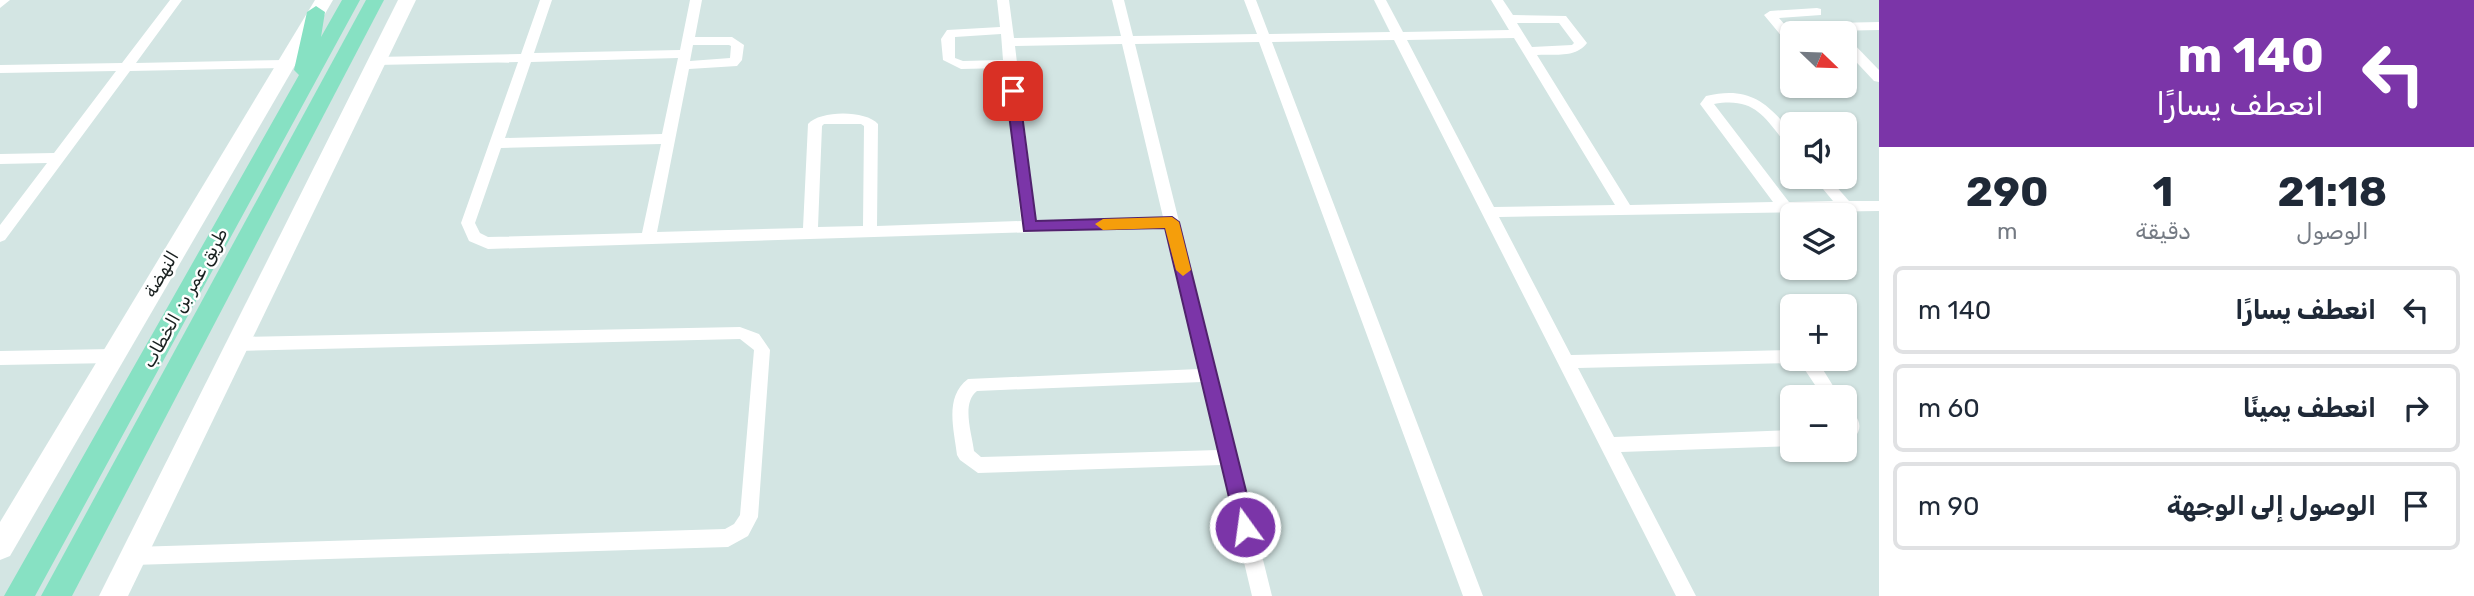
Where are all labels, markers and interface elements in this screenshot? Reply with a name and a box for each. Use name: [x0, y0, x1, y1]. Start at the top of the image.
north arrow: [1780, 21, 1857, 98]
map controls: [1780, 21, 1857, 462]
text: 140 m: [2178, 26, 2324, 84]
icon: left: [2348, 28, 2439, 119]
pin: [983, 61, 1043, 121]
icon: arrive: [994, 72, 1032, 110]
text: انعطف يسارًا: [2156, 85, 2324, 123]
button: sound: [1780, 112, 1857, 189]
text: 290: [1966, 167, 2049, 217]
text: 1: [2153, 167, 2173, 217]
text: 21:18: [2278, 167, 2387, 217]
button: layers: [1780, 203, 1857, 280]
text: m: [1997, 217, 2017, 245]
text: دقيقة: [2135, 217, 2191, 245]
text: الوصول: [2296, 217, 2369, 245]
street label: طريق عمر بن الخطاب: [137, 224, 233, 372]
street label: النهضة: [139, 247, 183, 301]
icon: left: [2397, 291, 2435, 329]
button: +: [1780, 294, 1857, 371]
text: 140 m: [1918, 295, 1991, 326]
text: انعطف يسارًا: [2235, 295, 2376, 326]
button: −: [1780, 385, 1857, 462]
icon: right: [2397, 389, 2435, 427]
text: 60 m: [1918, 393, 1980, 424]
text: انعطف يمينًا: [2243, 393, 2376, 424]
icon: arrive: [2397, 487, 2435, 525]
position arrow: [1208, 490, 1282, 564]
text: 90 m: [1918, 491, 1979, 522]
text: الوصول إلى الوجهة: [2167, 491, 2376, 522]

